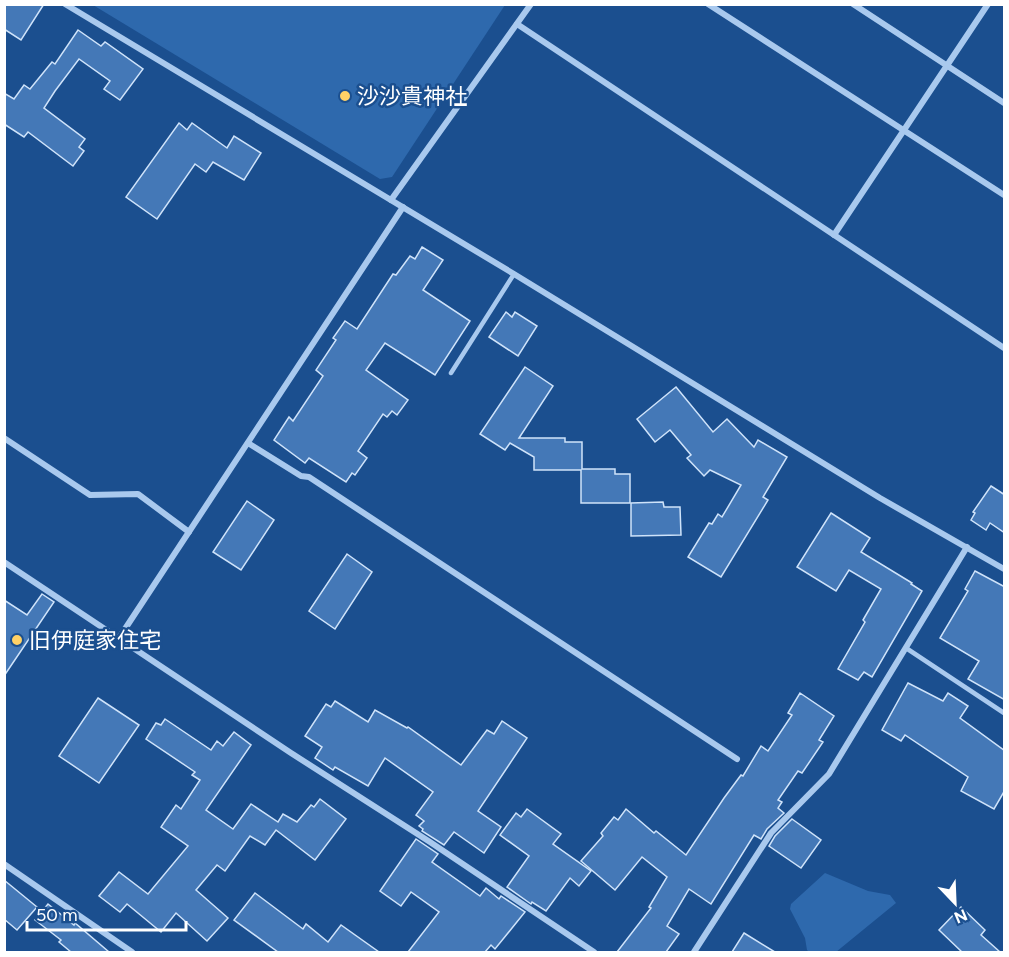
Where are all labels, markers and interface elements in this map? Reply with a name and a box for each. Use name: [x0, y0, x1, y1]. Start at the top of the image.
place label: 沙沙貴神社: [357, 83, 467, 110]
marker: 沙沙貴神社: [338, 89, 352, 103]
place label: 旧伊庭家住宅: [29, 627, 161, 654]
marker: 旧伊庭家住宅: [10, 633, 24, 647]
north arrow: [925, 873, 985, 933]
scale bar: [27, 894, 186, 932]
text: 50 m: [36, 904, 78, 926]
text: N: [951, 905, 970, 928]

